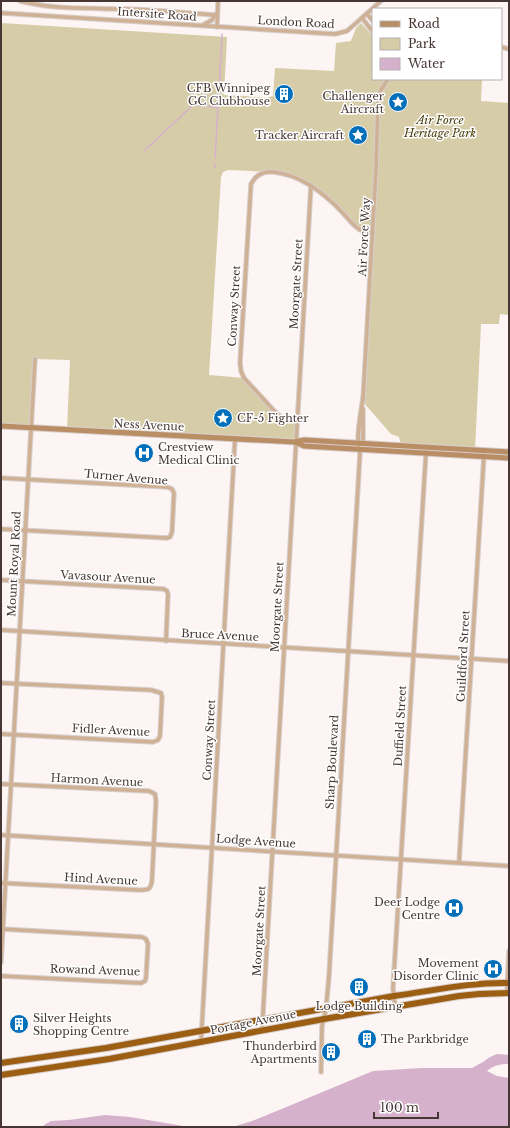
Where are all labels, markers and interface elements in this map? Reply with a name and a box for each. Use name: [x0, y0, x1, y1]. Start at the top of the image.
street label: Intersite Road: [117, 4, 198, 24]
legend: [372, 8, 502, 80]
street label: London Road: [257, 13, 336, 31]
text: Road: [408, 16, 440, 31]
text: Park: [408, 36, 436, 51]
text: Water: [407, 56, 445, 71]
place label: CFB Winnipeg GC Clubhouse: [187, 81, 270, 108]
building icon: CFB Winnipeg GC Clubhouse: [273, 83, 295, 105]
place label: Challenger Aircraft: [322, 89, 385, 116]
place icon: Challenger Aircraft: [387, 91, 409, 113]
park label: Air Force Heritage Park: [403, 113, 476, 140]
place icon: Tracker Aircraft: [347, 124, 369, 146]
place label: Tracker Aircraft: [255, 128, 345, 142]
street label: Air Force Way: [355, 197, 373, 278]
street label: Moorgate Street: [287, 237, 305, 330]
street label: Conway Street: [225, 264, 243, 347]
place icon: CF-5 Fighter: [212, 407, 234, 429]
place label: CF-5 Fighter: [237, 411, 309, 425]
street label: Ness Avenue: [113, 416, 185, 434]
place label: Crestview Medical Clinic: [158, 440, 239, 467]
hospital icon: Crestview Medical Clinic: [133, 442, 155, 464]
street label: Turner Avenue: [83, 466, 169, 488]
street label: Mount Royal Road: [4, 510, 24, 617]
street label: Moorgate Street: [268, 560, 286, 653]
street label: Vavasour Avenue: [59, 567, 156, 586]
street label: Guildford Street: [454, 609, 472, 702]
street label: Bruce Avenue: [181, 626, 259, 644]
street label: Duffield Street: [391, 684, 409, 767]
street label: Conway Street: [200, 698, 218, 781]
street label: Sharp Boulevard: [323, 714, 341, 810]
street label: Fidler Avenue: [72, 721, 150, 739]
street label: Harmon Avenue: [50, 771, 144, 789]
street label: Lodge Avenue: [216, 831, 296, 851]
street label: Hind Avenue: [64, 870, 138, 888]
street label: Moorgate Street: [250, 884, 268, 977]
place label: Deer Lodge Centre: [374, 895, 440, 922]
hospital icon: Deer Lodge Centre: [443, 897, 465, 919]
place label: Movement Disorder Clinic: [393, 956, 480, 983]
hospital icon: Movement Disorder Clinic: [482, 958, 504, 980]
street label: Rowand Avenue: [50, 961, 140, 979]
building icon: Lodge Building: [348, 976, 370, 998]
place label: Lodge Building: [315, 999, 403, 1013]
street label: Portage Avenue: [209, 1007, 297, 1037]
place label: Silver Heights Shopping Centre: [33, 1011, 129, 1038]
building icon: Silver Heights Shopping Centre: [8, 1013, 30, 1035]
building icon: The Parkbridge: [356, 1028, 378, 1050]
place label: The Parkbridge: [381, 1032, 469, 1046]
place label: Thunderbird Apartments: [243, 1039, 318, 1066]
building icon: Thunderbird Apartments: [320, 1041, 342, 1063]
scale bar: [374, 1094, 438, 1120]
text: 100 m: [380, 1100, 419, 1115]

